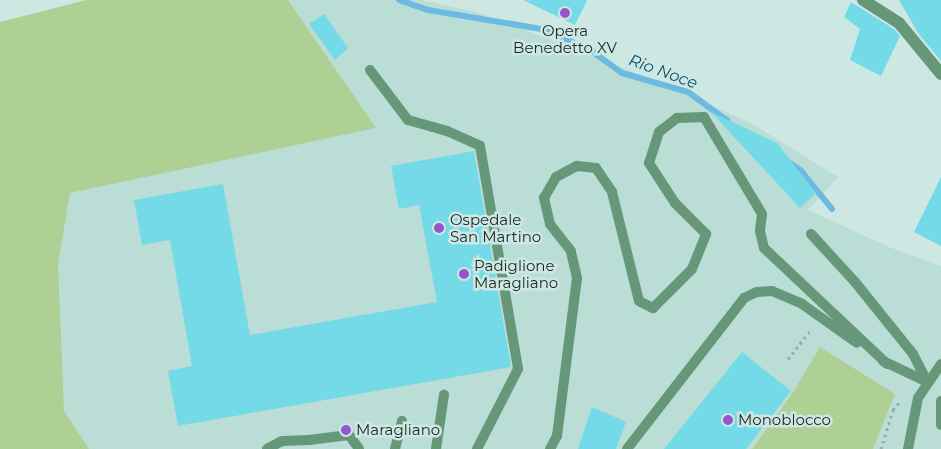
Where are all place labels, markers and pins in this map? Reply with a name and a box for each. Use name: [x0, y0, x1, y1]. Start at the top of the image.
marker: Opera Benedetto XV: [559, 7, 571, 19]
place label: Opera Benedetto XV: [513, 21, 617, 56]
place label: Ospedale San Martino: [450, 210, 541, 245]
marker: Ospedale San Martino: [432, 221, 446, 235]
place label: Padiglione Maragliano: [474, 256, 558, 291]
marker: Padiglione Maragliano: [458, 268, 470, 280]
place label: Monoblocco: [738, 411, 831, 429]
marker: Monoblocco: [722, 414, 734, 426]
place label: Maragliano: [356, 421, 440, 439]
marker: Maragliano: [340, 424, 352, 436]

